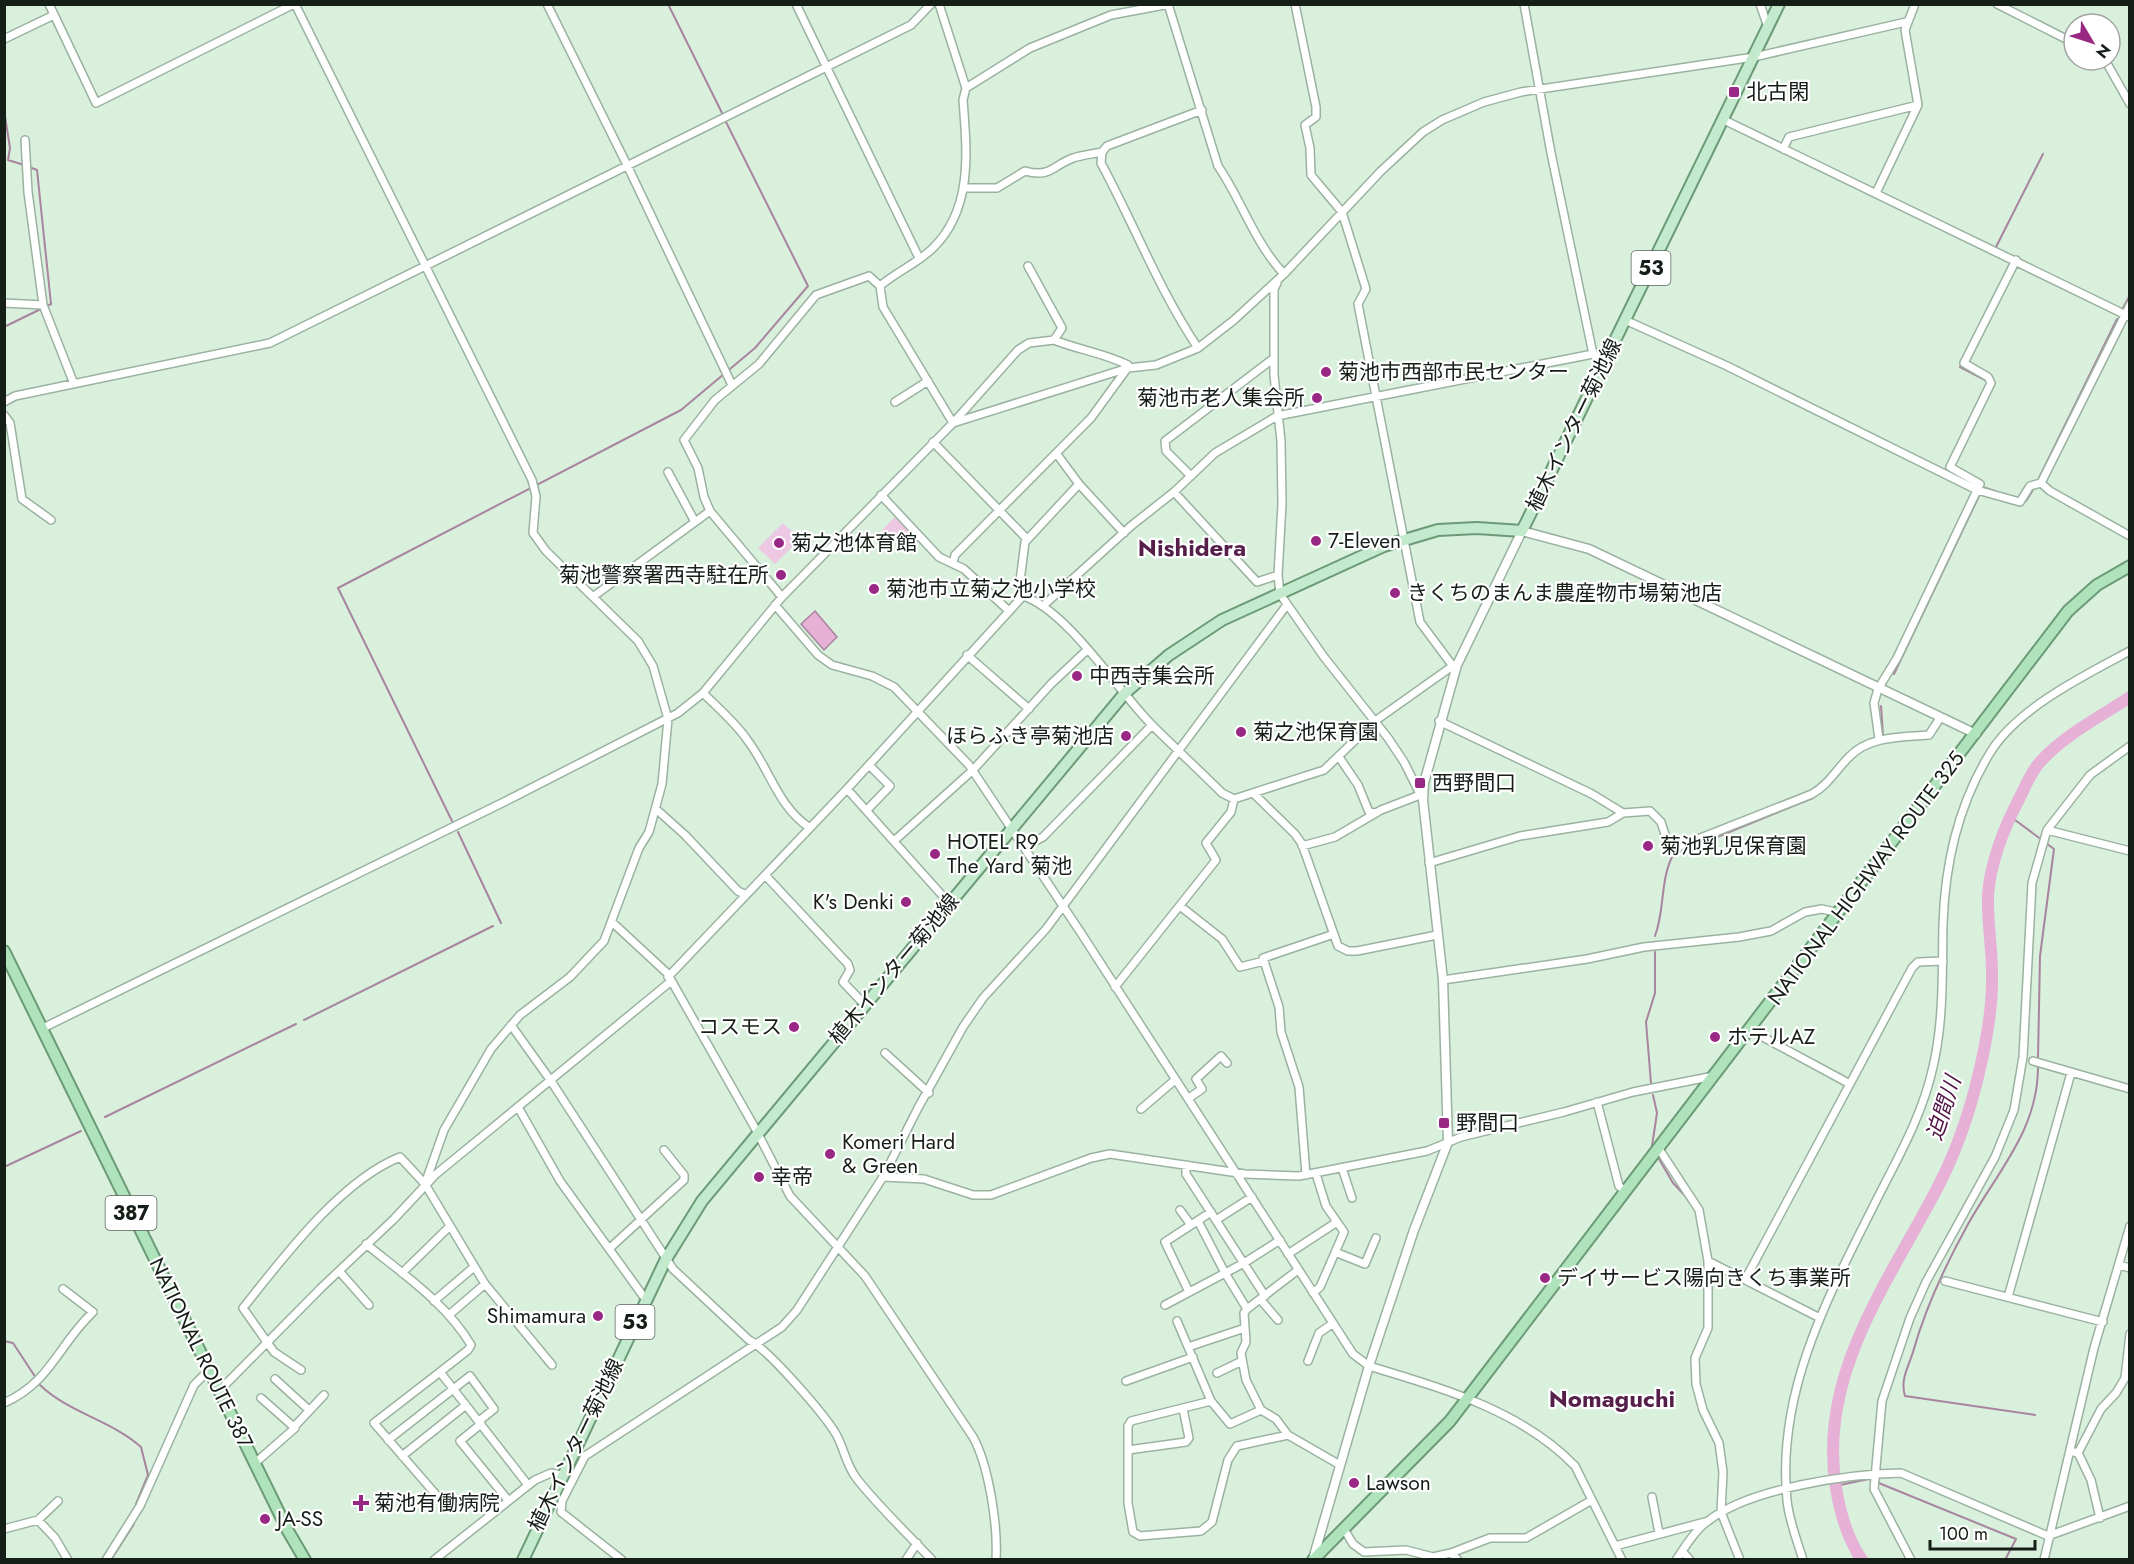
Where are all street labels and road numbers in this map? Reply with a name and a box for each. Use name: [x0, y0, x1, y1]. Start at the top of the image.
road number: 53: [1632, 251, 1670, 285]
street label: 植木インター菊池線: [1519, 333, 1629, 517]
street label: NATIONAL HIGHWAY ROUTE 325: [1760, 745, 1972, 1011]
street label: 植木インター菊池線: [822, 887, 966, 1051]
road number: 387: [106, 1196, 156, 1230]
street label: NATIONAL ROUTE 387: [142, 1253, 260, 1453]
road number: 53: [616, 1305, 654, 1339]
street label: 植木インター菊池線: [521, 1353, 631, 1537]

